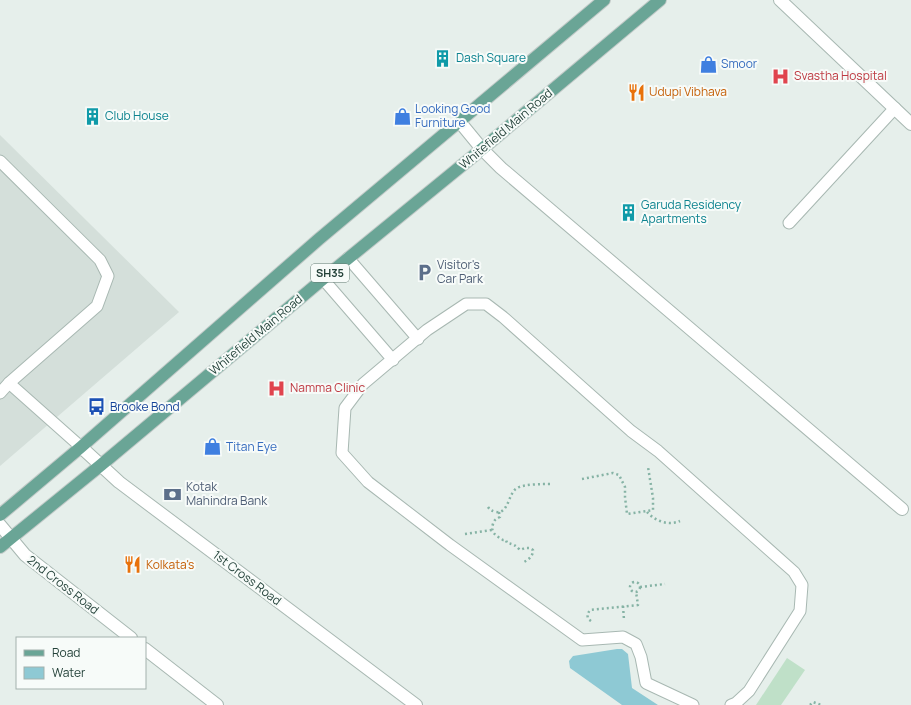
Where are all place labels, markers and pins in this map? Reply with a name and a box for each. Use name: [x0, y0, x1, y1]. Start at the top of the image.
building icon: Dash Square: [433, 48, 453, 68]
place label: Dash Square: [456, 49, 526, 66]
shop icon: Smoor: [698, 54, 718, 74]
place label: Smoor: [721, 55, 758, 72]
hospital icon: Svastha Hospital: [771, 66, 791, 86]
place label: Svastha Hospital: [794, 67, 887, 84]
restaurant icon: Udupi Vibhava: [626, 82, 646, 102]
place label: Udupi Vibhava: [649, 83, 727, 100]
place label: Looking Good Furniture: [415, 100, 490, 131]
building icon: Club House: [82, 106, 102, 126]
shop icon: Looking Good Furniture: [392, 106, 412, 126]
place label: Club House: [105, 107, 169, 124]
place label: Garuda Residency Apartments: [641, 196, 742, 227]
building icon: Garuda Residency Apartments: [618, 202, 638, 222]
place label: Visitor's Car Park: [437, 256, 484, 287]
parking icon: Visitor's Car Park: [414, 262, 434, 282]
hospital icon: Namma Clinic: [267, 378, 287, 398]
place label: Namma Clinic: [290, 379, 365, 396]
bus stop icon: Brooke Bond: [87, 397, 107, 417]
place label: Brooke Bond: [110, 398, 180, 415]
shop icon: Titan Eye: [203, 437, 223, 457]
place label: Titan Eye: [226, 438, 277, 455]
place label: Kotak Mahindra Bank: [186, 478, 268, 509]
bank icon: Kotak Mahindra Bank: [163, 484, 183, 504]
restaurant icon: Kolkata's: [123, 555, 143, 575]
place label: Kolkata's: [146, 556, 194, 573]

